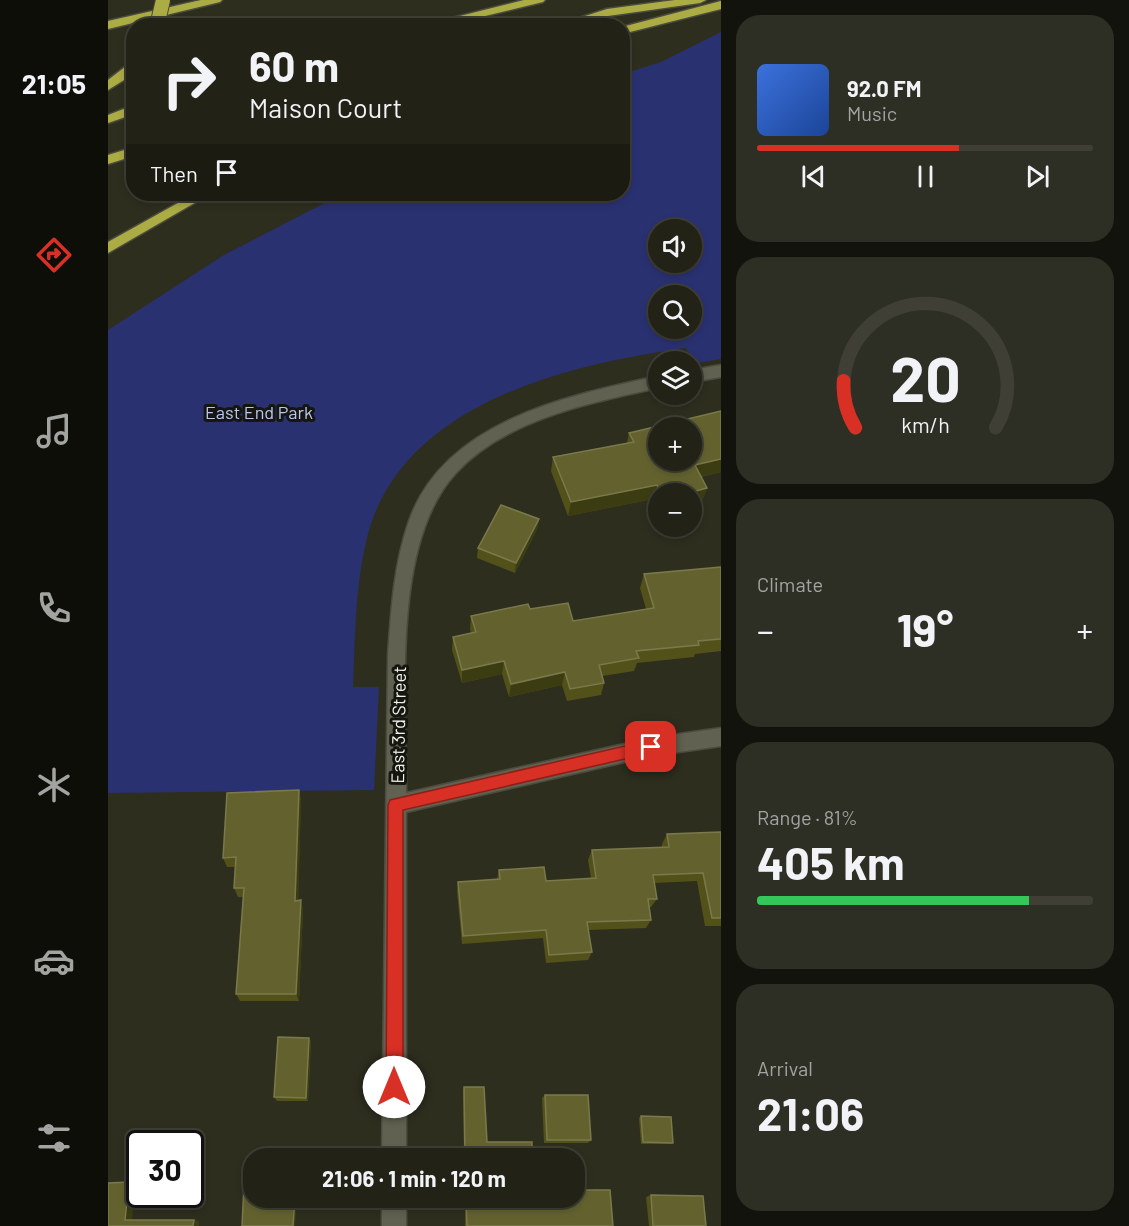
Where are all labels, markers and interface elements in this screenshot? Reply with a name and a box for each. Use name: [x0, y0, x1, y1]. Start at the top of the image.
text: 60 m: [249, 40, 339, 90]
icon: right: [150, 42, 228, 120]
text: 21:05: [22, 67, 86, 99]
text: 92.0 FM: [847, 75, 921, 101]
text: Maison Court: [249, 91, 402, 123]
text: Music: [847, 101, 897, 125]
icon: arrive: [210, 156, 243, 189]
text: Then: [150, 160, 198, 186]
icon: previous: [797, 160, 830, 193]
icon: pause: [909, 160, 942, 193]
icon: next: [1021, 160, 1054, 193]
map controls: [648, 219, 702, 537]
button: sound: [648, 219, 702, 273]
icon: directions: [33, 234, 75, 276]
button: search: [648, 285, 702, 339]
text: 20: [890, 340, 960, 414]
button: layers: [648, 351, 702, 405]
park label: East End Park: [205, 401, 313, 423]
icon: music: [33, 410, 75, 452]
text: km/h: [901, 412, 949, 437]
button: +: [648, 417, 702, 471]
button: −: [648, 483, 702, 537]
text: Climate: [757, 572, 823, 596]
icon: phone: [33, 587, 75, 629]
text: 19°: [897, 602, 953, 656]
text: −: [757, 610, 774, 650]
text: +: [1077, 610, 1093, 650]
street label: East 3rd Street: [386, 666, 410, 784]
pin: [625, 721, 676, 772]
icon: arrive: [634, 730, 667, 763]
icon: climate: [33, 764, 75, 806]
text: Range · 81%: [757, 805, 858, 829]
text: 405 km: [757, 835, 905, 889]
icon: car: [33, 940, 75, 982]
position arrow: [362, 1055, 426, 1119]
text: Arrival: [757, 1056, 813, 1080]
text: 21:06: [757, 1086, 864, 1140]
icon: filters: [33, 1117, 75, 1159]
speed limit sign: 30: [126, 1130, 204, 1208]
text: 21:06 · 1 min · 120 m: [322, 1165, 506, 1191]

